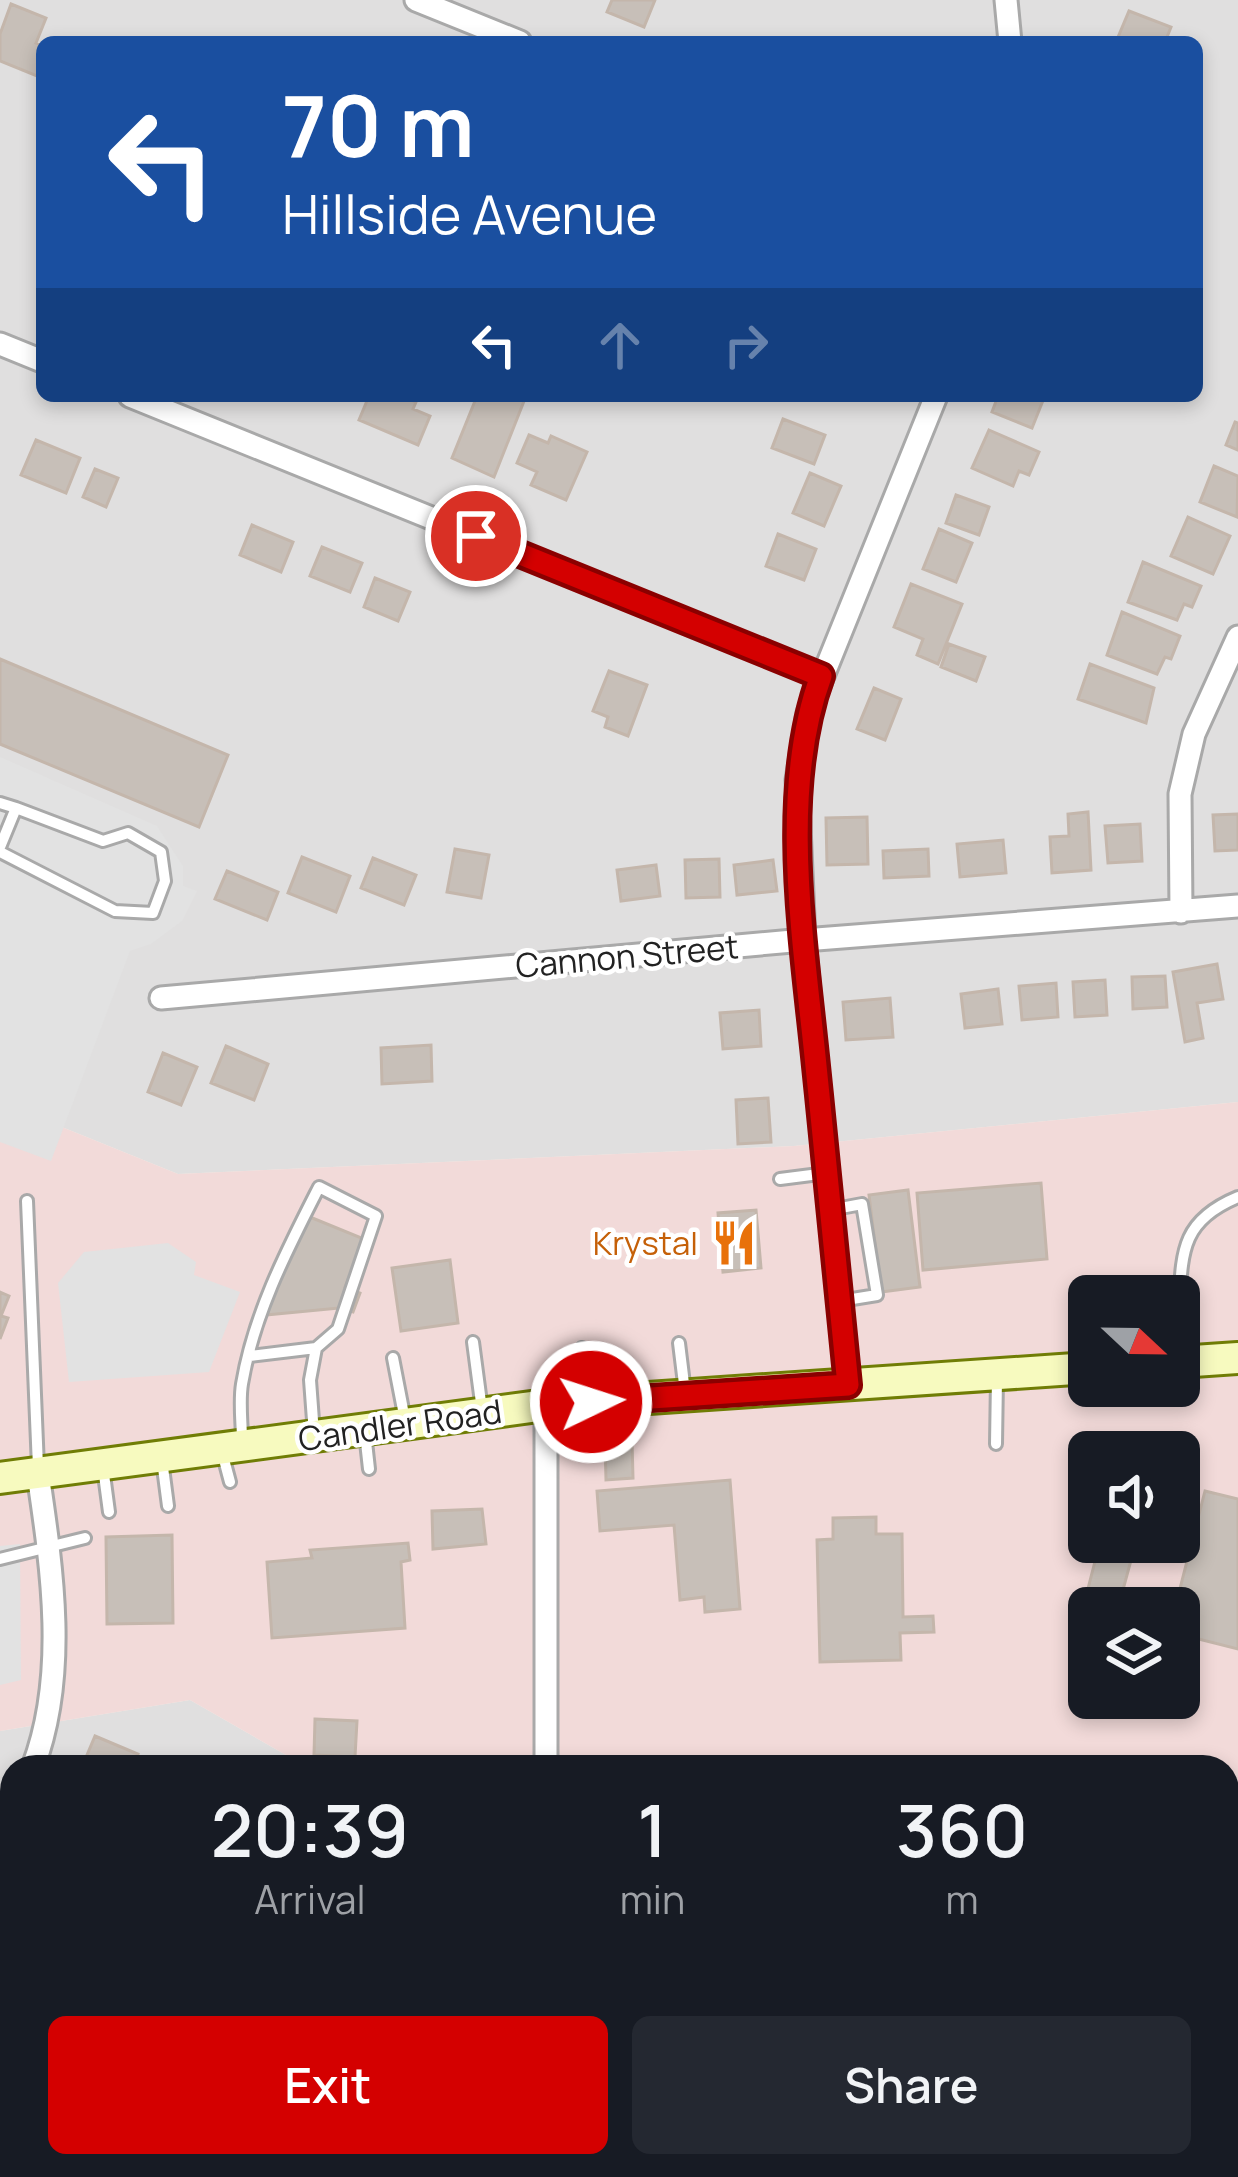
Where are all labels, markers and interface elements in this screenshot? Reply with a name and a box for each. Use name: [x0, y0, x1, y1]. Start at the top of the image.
text: 70 m: [282, 67, 474, 182]
icon: left: [84, 84, 240, 240]
text: Hillside Avenue: [282, 176, 657, 250]
icon: left: [461, 312, 527, 378]
icon: ahead: [587, 312, 653, 378]
icon: right: [713, 312, 779, 378]
pin: [425, 485, 527, 587]
icon: arrive: [443, 503, 509, 569]
street label: Cannon Street: [514, 923, 740, 988]
restaurant icon: Krystal: [709, 1218, 759, 1268]
place label: Krystal: [593, 1220, 698, 1265]
north arrow: [1068, 1275, 1200, 1407]
map controls: [1068, 1275, 1200, 1719]
position arrow: [528, 1339, 654, 1465]
street label: Candler Road: [295, 1388, 504, 1461]
button: sound: [1068, 1431, 1200, 1563]
button: layers: [1068, 1587, 1200, 1719]
text: 20:39: [211, 1780, 409, 1879]
text: 1: [637, 1780, 668, 1879]
text: 360: [896, 1780, 1028, 1879]
text: Arrival: [254, 1872, 366, 1926]
text: min: [620, 1872, 685, 1926]
text: m: [946, 1872, 979, 1926]
button: Exit: [48, 2016, 608, 2154]
button: Share: [632, 2016, 1191, 2154]

